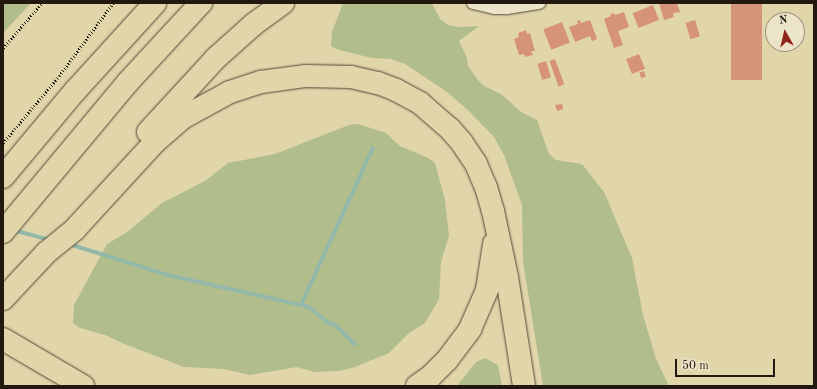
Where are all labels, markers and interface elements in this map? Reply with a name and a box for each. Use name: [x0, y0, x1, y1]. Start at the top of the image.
north arrow: [765, 12, 805, 52]
text: N: [778, 15, 788, 27]
scale bar: [677, 351, 777, 377]
text: 50 m: [682, 360, 709, 372]

